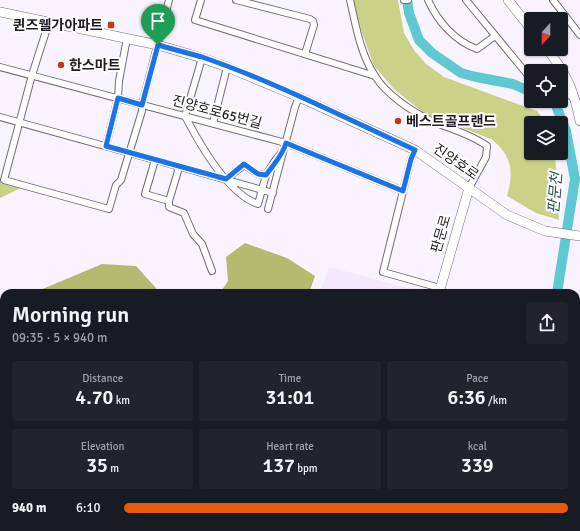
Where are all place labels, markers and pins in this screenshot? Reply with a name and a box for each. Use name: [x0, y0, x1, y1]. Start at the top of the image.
pin: [141, 4, 175, 45]
place label: 퀸즈웰가아파트: [13, 17, 103, 34]
marker: 퀸즈웰가아파트: [106, 20, 116, 30]
place label: 한스마트: [69, 57, 121, 74]
marker: 한스마트: [56, 60, 66, 70]
place label: 베스트골프랜드: [406, 113, 496, 130]
marker: 베스트골프랜드: [393, 116, 403, 126]

